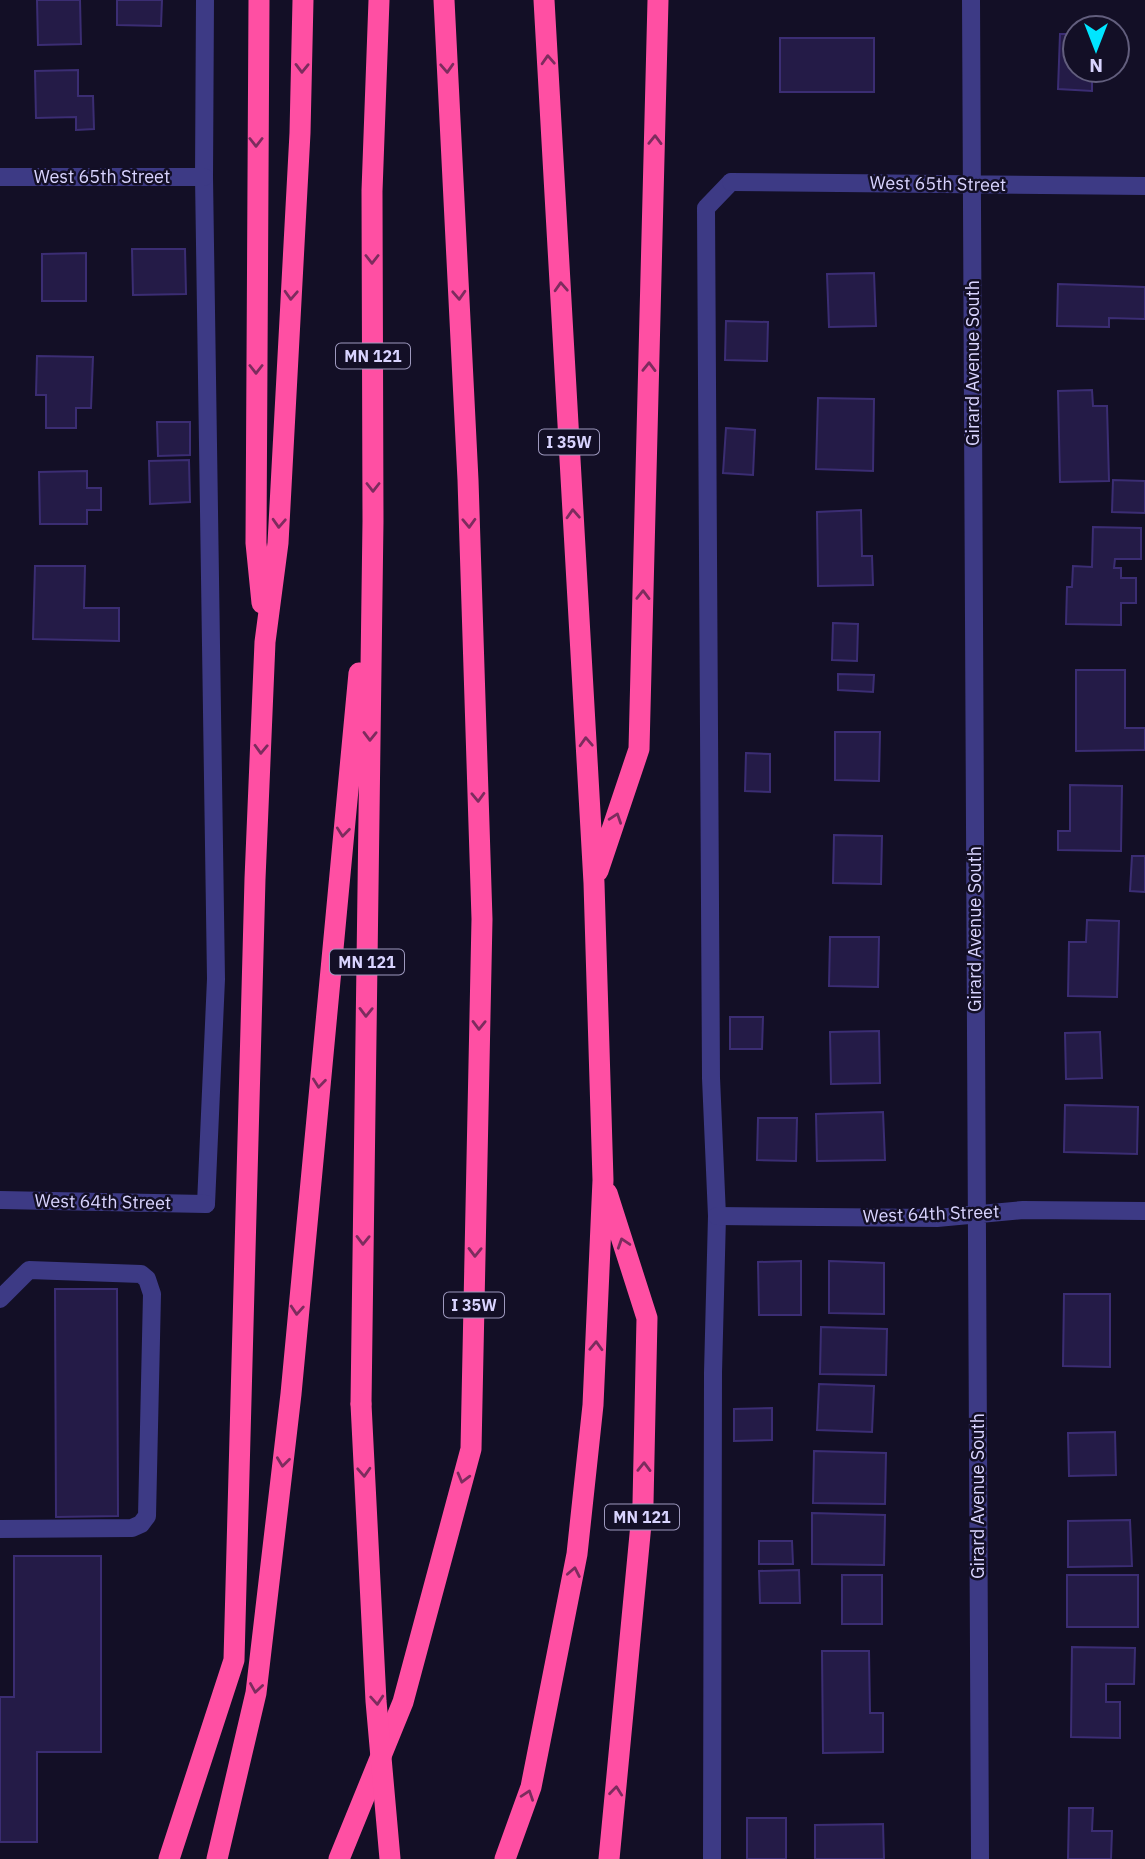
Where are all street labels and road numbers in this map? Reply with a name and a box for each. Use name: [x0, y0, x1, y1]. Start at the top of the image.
street label: West 65th Street: [34, 165, 170, 188]
street label: West 65th Street: [870, 171, 1007, 196]
street label: Girard Avenue South: [961, 280, 984, 446]
road number: MN 121: [336, 344, 410, 368]
road number: I 35W: [539, 430, 599, 454]
street label: Girard Avenue South: [963, 846, 986, 1012]
road number: MN 121: [330, 950, 404, 974]
street label: West 64th Street: [35, 1189, 172, 1214]
street label: West 64th Street: [862, 1200, 1000, 1227]
road number: I 35W: [444, 1292, 504, 1317]
street label: Girard Avenue South: [966, 1413, 989, 1579]
road number: MN 121: [605, 1504, 679, 1530]

